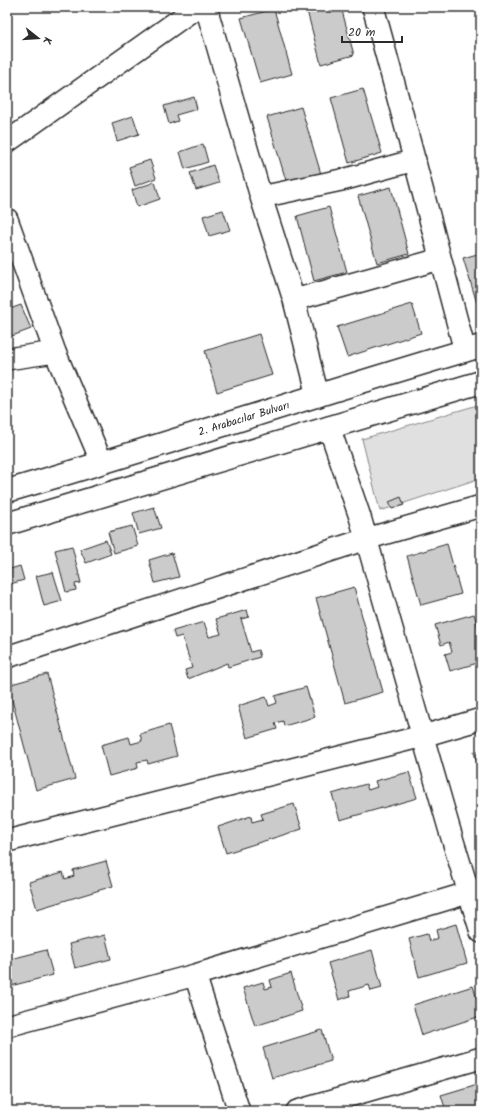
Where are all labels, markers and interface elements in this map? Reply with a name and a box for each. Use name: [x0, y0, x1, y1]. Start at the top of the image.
north arrow: [18, 18, 58, 58]
scale bar: [342, 18, 402, 44]
text: 20 m: [348, 23, 376, 42]
text: K: [37, 35, 56, 47]
street label: 2. Arabacılar Bulvarı: [196, 396, 292, 441]

